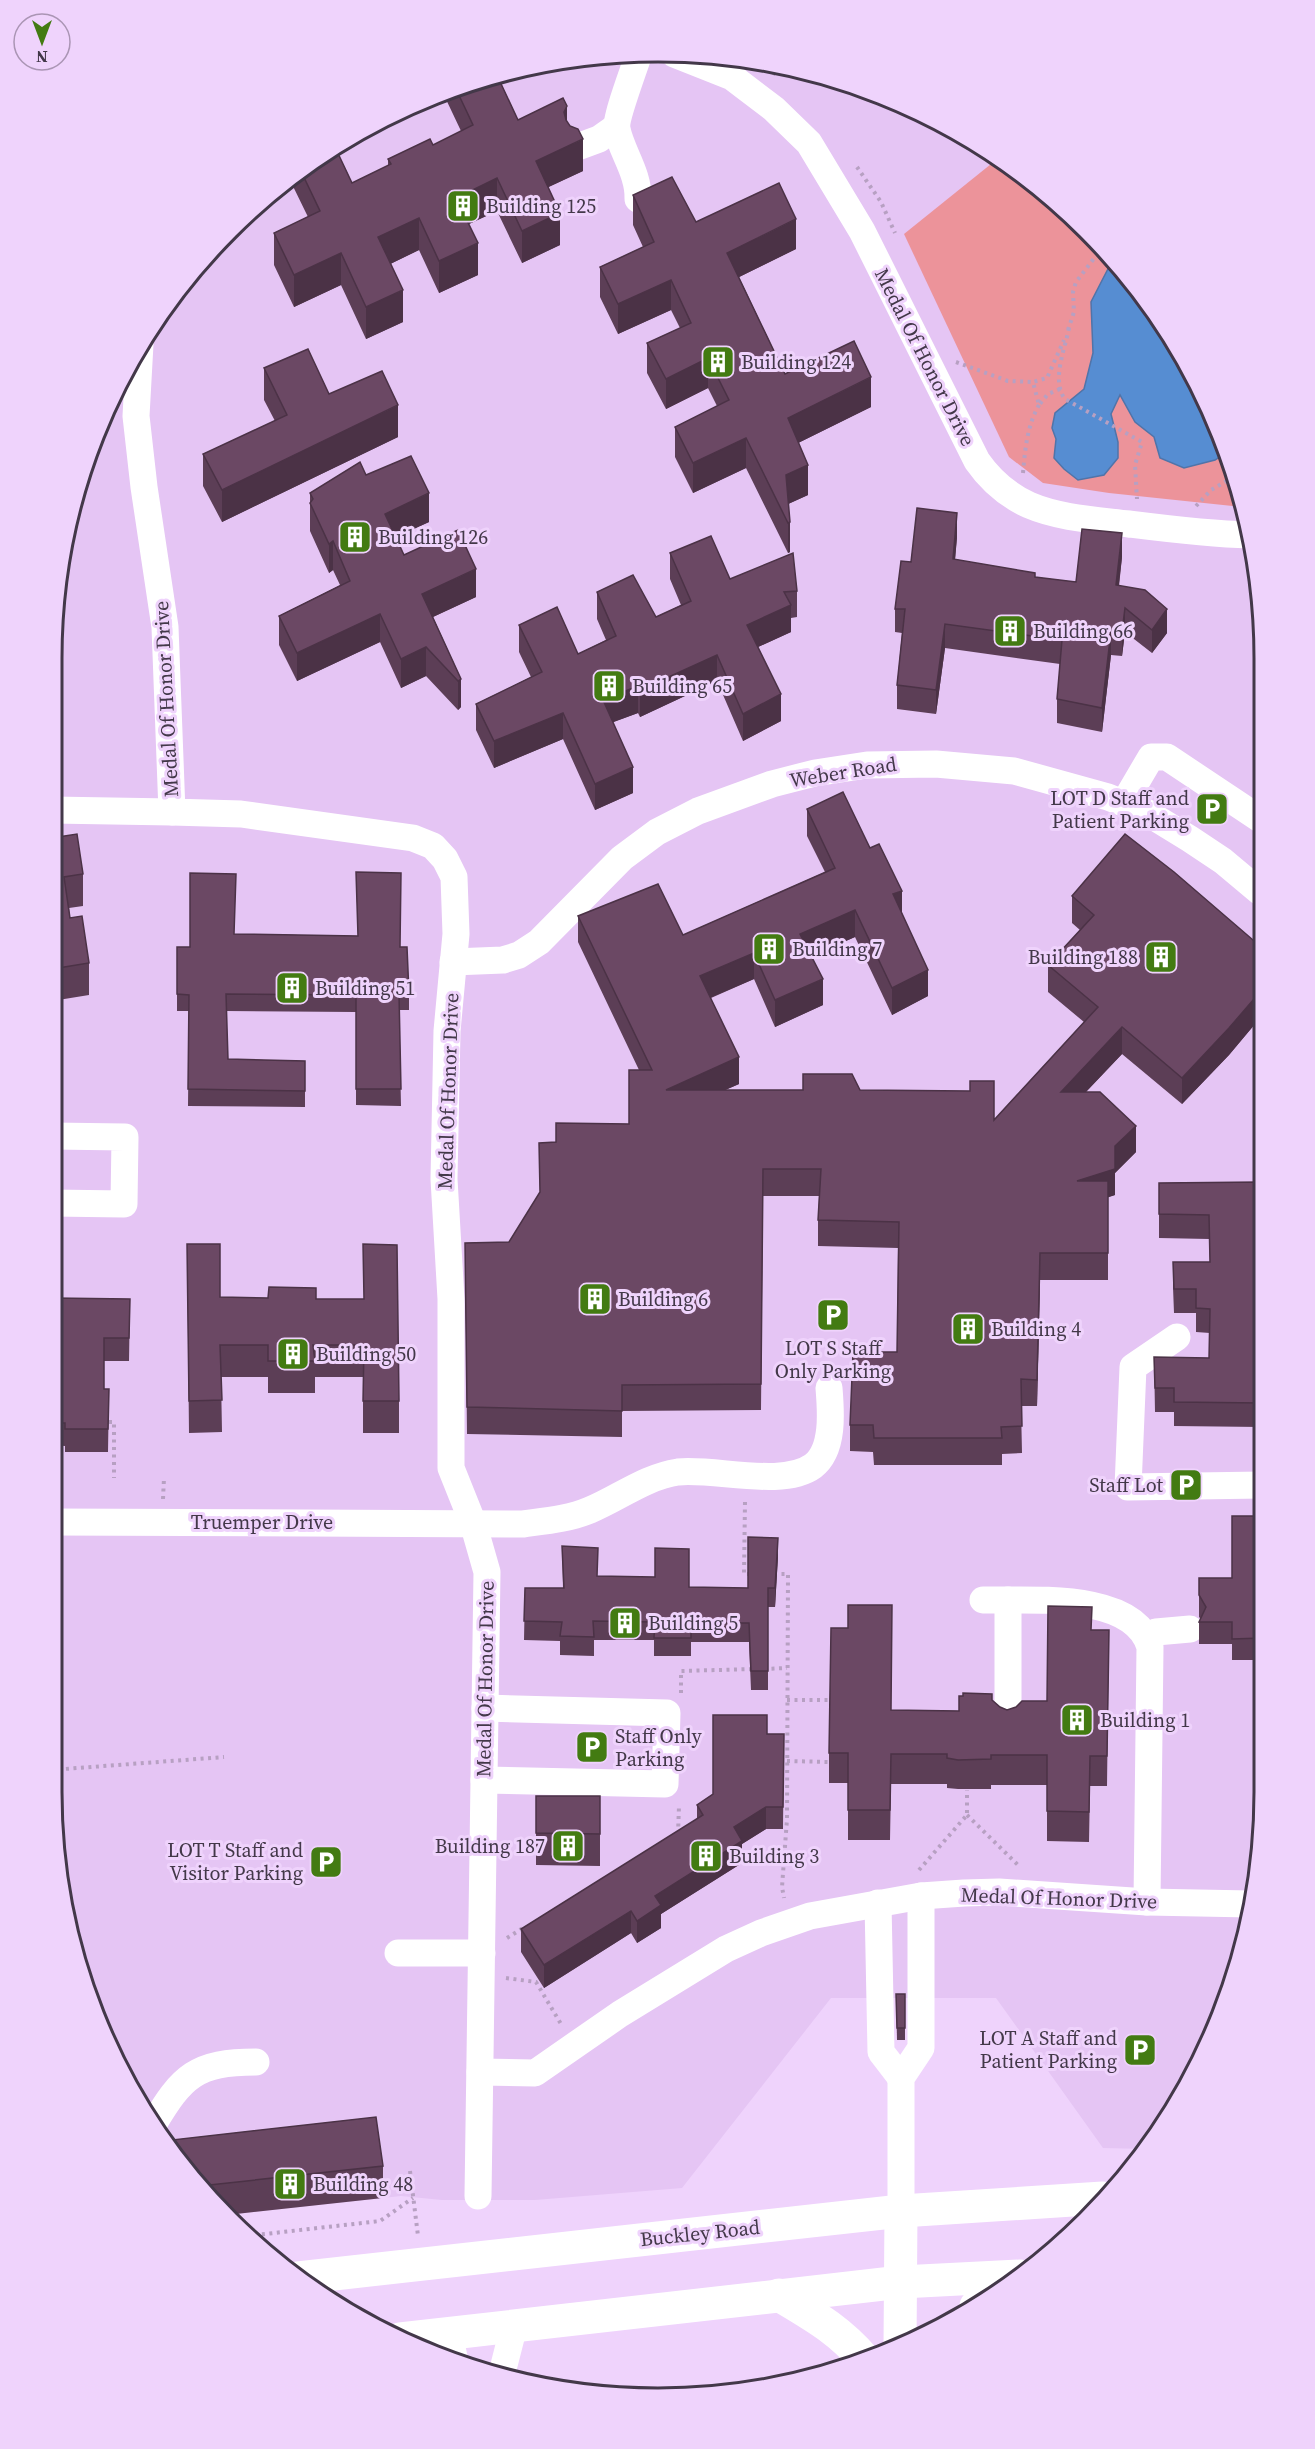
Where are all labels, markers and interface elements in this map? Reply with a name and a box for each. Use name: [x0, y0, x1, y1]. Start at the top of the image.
north arrow: [12, 12, 72, 72]
text: N: [36, 46, 48, 68]
building icon: Building 125: [445, 188, 481, 224]
place label: Building 125: [486, 192, 596, 220]
street label: Medal Of Honor Drive: [868, 263, 982, 451]
building icon: Building 124: [700, 344, 736, 380]
place label: Building 124: [741, 348, 851, 376]
building icon: Building 126: [337, 519, 373, 555]
place label: Building 126: [378, 523, 488, 551]
street label: Medal Of Honor Drive: [147, 600, 185, 798]
building icon: Building 66: [992, 613, 1028, 649]
place label: Building 66: [1033, 617, 1133, 645]
building icon: Building 65: [591, 668, 627, 704]
place label: Building 65: [632, 672, 732, 700]
street label: Weber Road: [787, 750, 899, 794]
place label: LOT D Staff and Patient Parking: [1050, 784, 1190, 835]
parking icon: LOT D Staff and Patient Parking: [1194, 791, 1230, 827]
building icon: Building 7: [751, 931, 787, 967]
place label: Building 7: [792, 935, 882, 963]
building icon: Building 188: [1143, 939, 1179, 975]
place label: Building 188: [1028, 943, 1138, 971]
building icon: Building 51: [274, 970, 310, 1006]
place label: Building 51: [315, 974, 415, 1002]
street label: Medal Of Honor Drive: [431, 992, 465, 1190]
building icon: Building 6: [577, 1281, 613, 1317]
place label: Building 6: [618, 1285, 708, 1313]
parking icon: LOT S Staff Only Parking: [815, 1297, 851, 1333]
building icon: Building 4: [950, 1311, 986, 1347]
place label: Building 4: [991, 1315, 1081, 1343]
place label: LOT S Staff Only Parking: [775, 1334, 891, 1385]
building icon: Building 50: [275, 1336, 311, 1372]
place label: Building 50: [316, 1340, 416, 1368]
parking icon: Staff Lot: [1168, 1467, 1204, 1503]
place label: Staff Lot: [1089, 1471, 1163, 1499]
street label: Truemper Drive: [191, 1508, 333, 1536]
street label: Medal Of Honor Drive: [469, 1581, 501, 1777]
building icon: Building 5: [607, 1605, 643, 1641]
place label: Building 5: [648, 1609, 738, 1637]
building icon: Building 1: [1059, 1702, 1095, 1738]
place label: Building 1: [1100, 1706, 1190, 1734]
place label: Staff Only Parking: [615, 1722, 703, 1773]
parking icon: Staff Only Parking: [574, 1729, 610, 1765]
building icon: Building 187: [550, 1828, 586, 1864]
place label: Building 187: [435, 1832, 545, 1860]
place label: LOT T Staff and Visitor Parking: [167, 1836, 304, 1887]
building icon: Building 3: [688, 1838, 724, 1874]
place label: Building 3: [729, 1842, 819, 1870]
parking icon: LOT T Staff and Visitor Parking: [308, 1844, 344, 1880]
street label: Medal Of Honor Drive: [960, 1881, 1158, 1915]
place label: LOT A Staff and Patient Parking: [979, 2024, 1118, 2075]
parking icon: LOT A Staff and Patient Parking: [1122, 2032, 1158, 2068]
building icon: Building 48: [272, 2166, 308, 2202]
place label: Building 48: [313, 2170, 413, 2198]
street label: Buckley Road: [639, 2213, 762, 2253]

